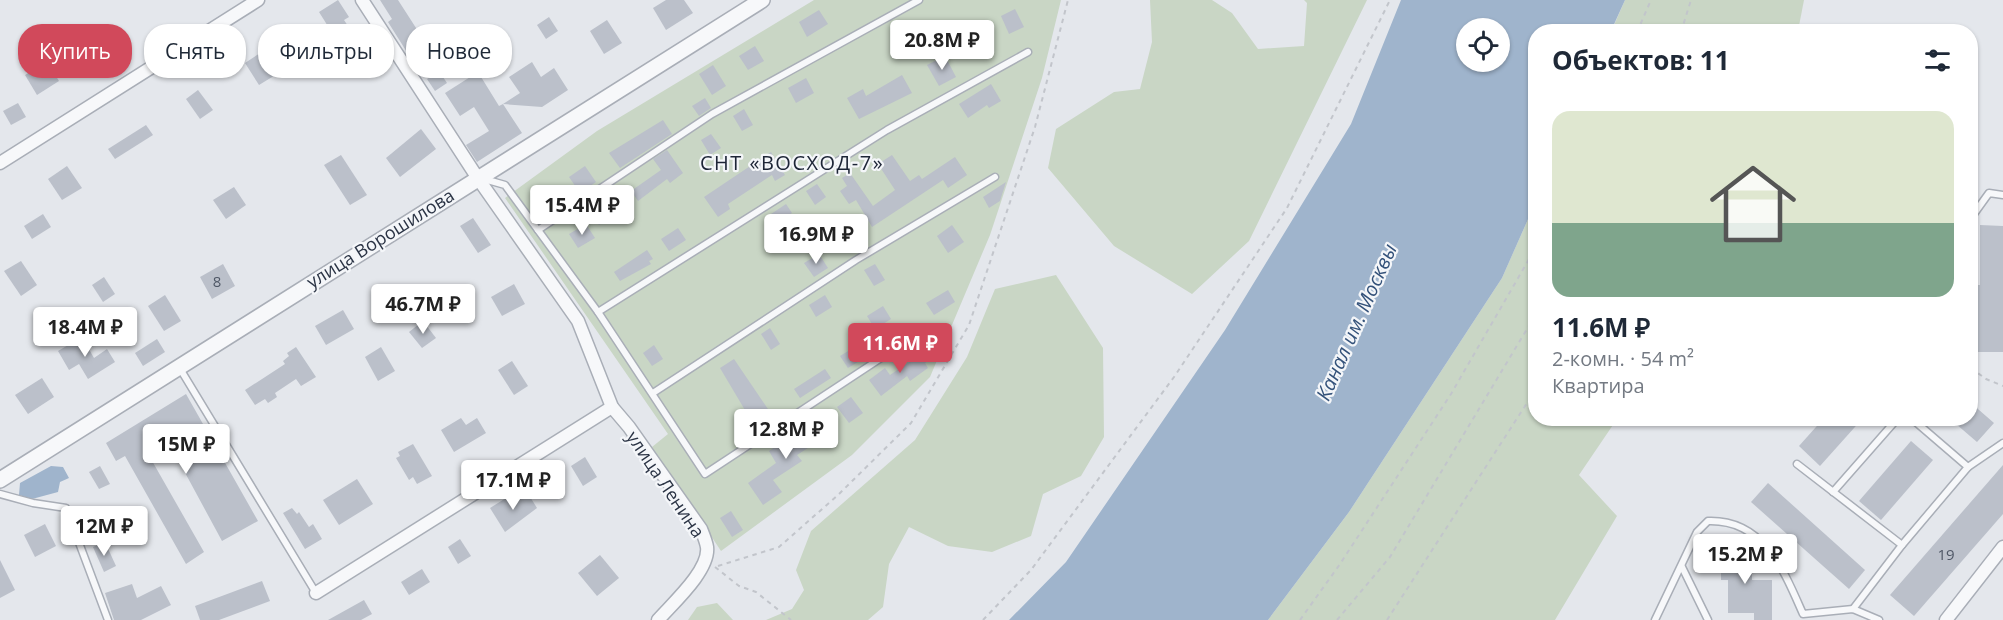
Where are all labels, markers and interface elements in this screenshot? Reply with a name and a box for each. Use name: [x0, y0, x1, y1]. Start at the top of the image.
map controls: [1456, 18, 1510, 72]
button: locate: [1456, 18, 1510, 72]
pin: 20.8M ₽: [887, 20, 997, 71]
chip: Купить: [18, 24, 132, 78]
chip: Снять: [144, 24, 246, 78]
chip: Фильтры: [258, 24, 394, 78]
chip: Новое: [406, 24, 512, 78]
text: 20.8M ₽: [904, 26, 980, 53]
text: Объектов: 11: [1552, 42, 1730, 78]
icon: filters: [1921, 44, 1954, 77]
district label: СНТ «ВОСХОД-7»: [700, 149, 884, 176]
icon: home: [1699, 150, 1807, 258]
street label: улица Ворошилова: [302, 183, 458, 293]
pin: 15.4M ₽: [527, 185, 637, 236]
text: 15.4M ₽: [544, 191, 620, 218]
pin: 16.9M ₽: [761, 214, 871, 265]
text: 16.9M ₽: [778, 220, 854, 247]
water label: Канал им. Москвы: [1309, 239, 1403, 405]
house number: 8: [213, 271, 221, 291]
pin: 46.7M ₽: [368, 284, 478, 335]
text: 46.7M ₽: [385, 290, 461, 317]
pin: 18.4M ₽: [30, 307, 140, 358]
text: 11.6M ₽: [1552, 309, 1650, 345]
text: 18.4M ₽: [47, 313, 123, 340]
pin: 11.6M ₽: [845, 323, 955, 374]
text: 11.6M ₽: [862, 329, 938, 356]
text: 2-комн. · 54 m²: [1552, 345, 1694, 372]
text: Квартира: [1552, 372, 1645, 399]
pin: 12.8M ₽: [731, 409, 841, 460]
text: 12.8M ₽: [748, 415, 824, 442]
pin: 15M ₽: [144, 424, 228, 475]
street label: улица Ленина: [621, 426, 711, 542]
text: 15M ₽: [157, 430, 215, 457]
pin: 17.1M ₽: [458, 460, 568, 511]
text: 17.1M ₽: [475, 466, 551, 493]
pin: 12M ₽: [62, 506, 146, 557]
text: 12M ₽: [75, 512, 133, 539]
pin: 15.2M ₽: [1690, 534, 1800, 585]
text: 15.2M ₽: [1707, 540, 1783, 567]
house number: 19: [1937, 544, 1955, 564]

